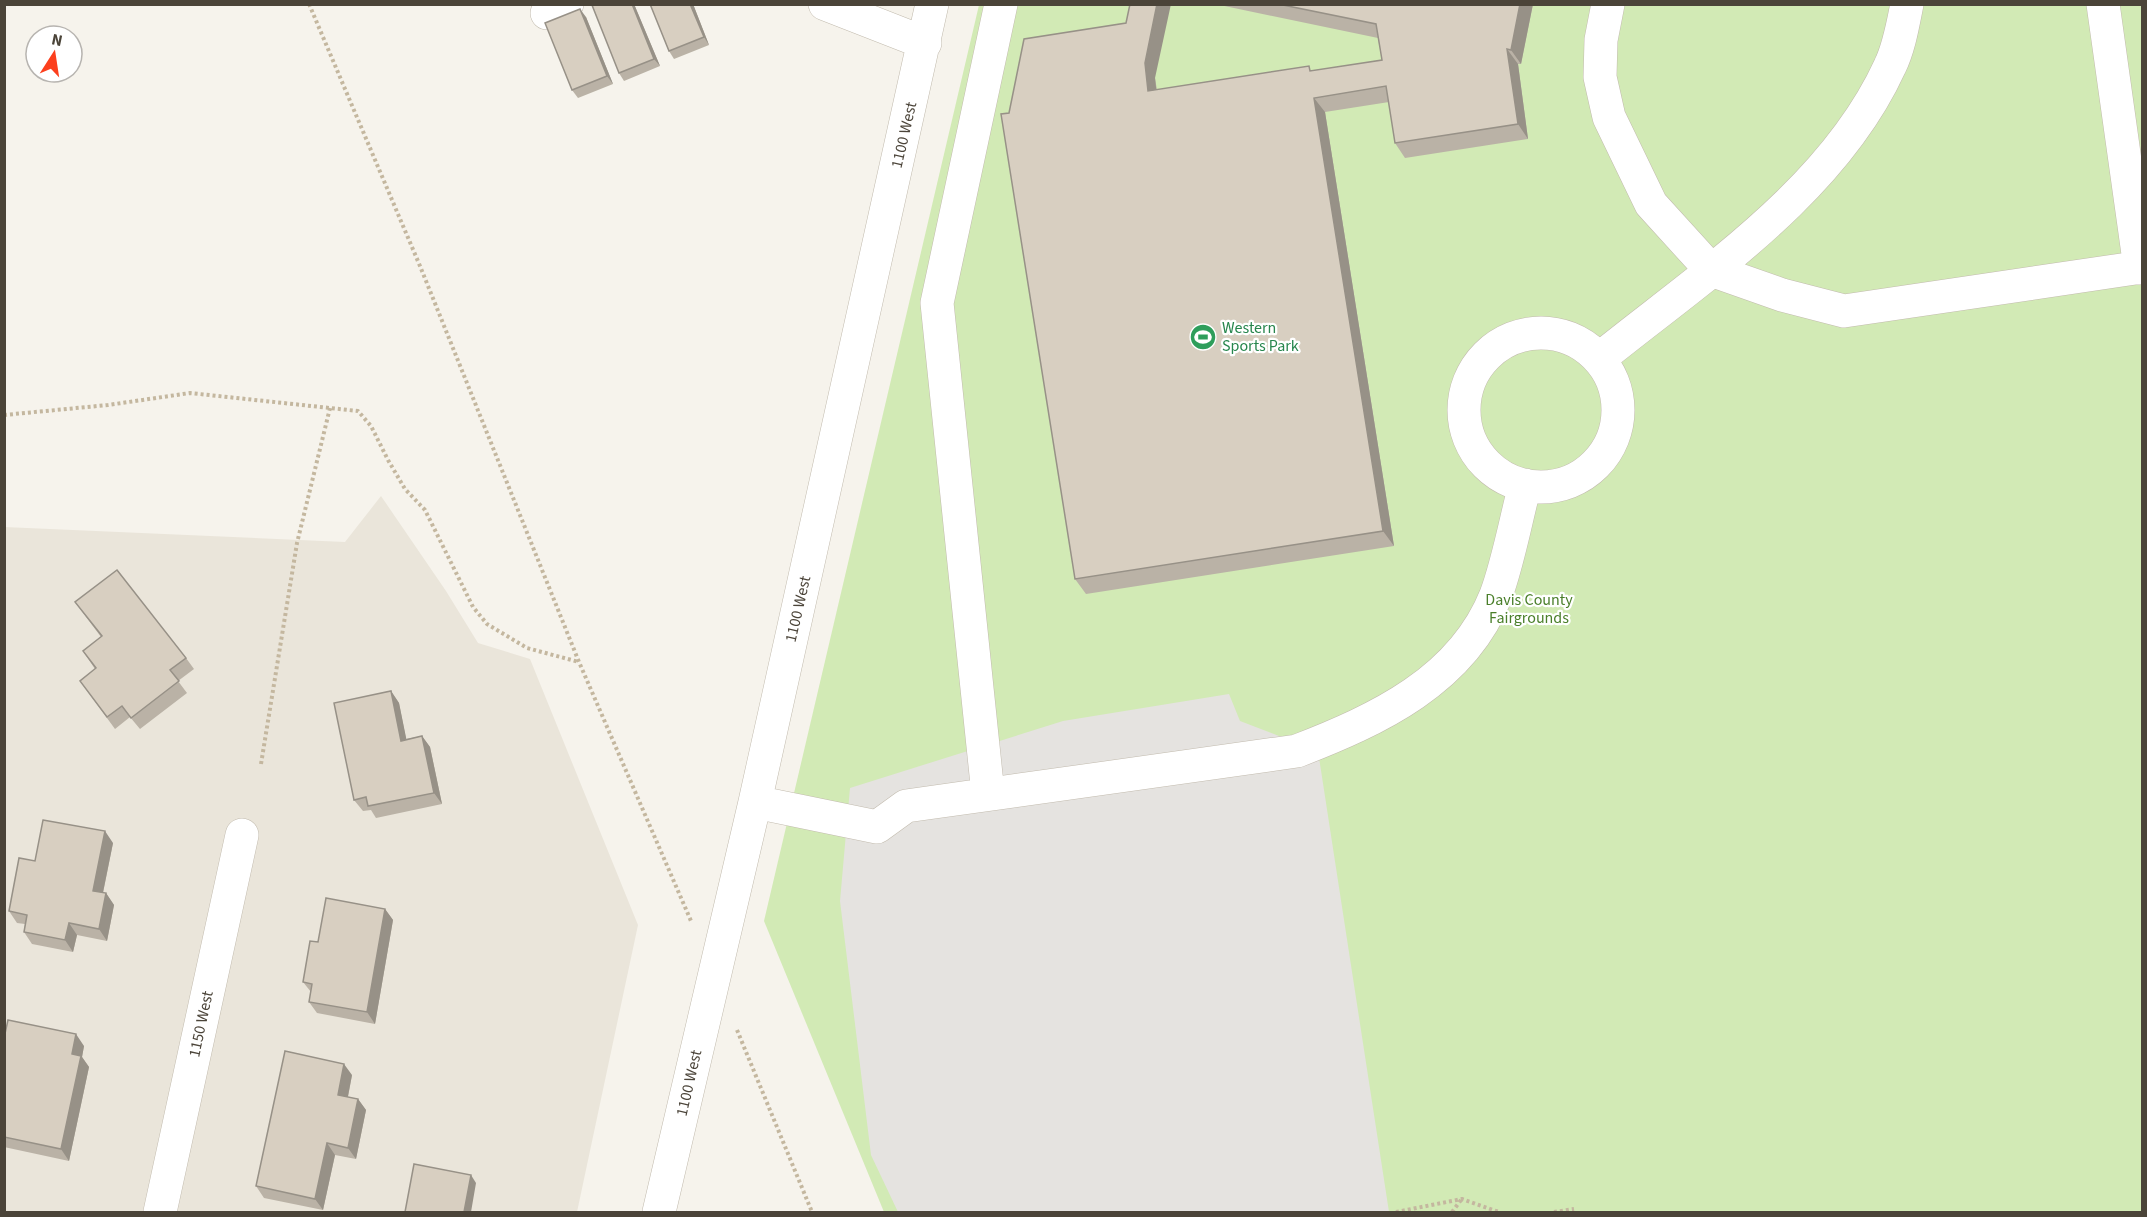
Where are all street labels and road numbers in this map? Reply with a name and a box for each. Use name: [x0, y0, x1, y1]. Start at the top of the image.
street label: 1100 West: [886, 99, 922, 170]
street label: 1100 West: [780, 573, 816, 644]
street label: 1150 West: [183, 988, 219, 1059]
street label: 1100 West: [671, 1047, 707, 1118]

